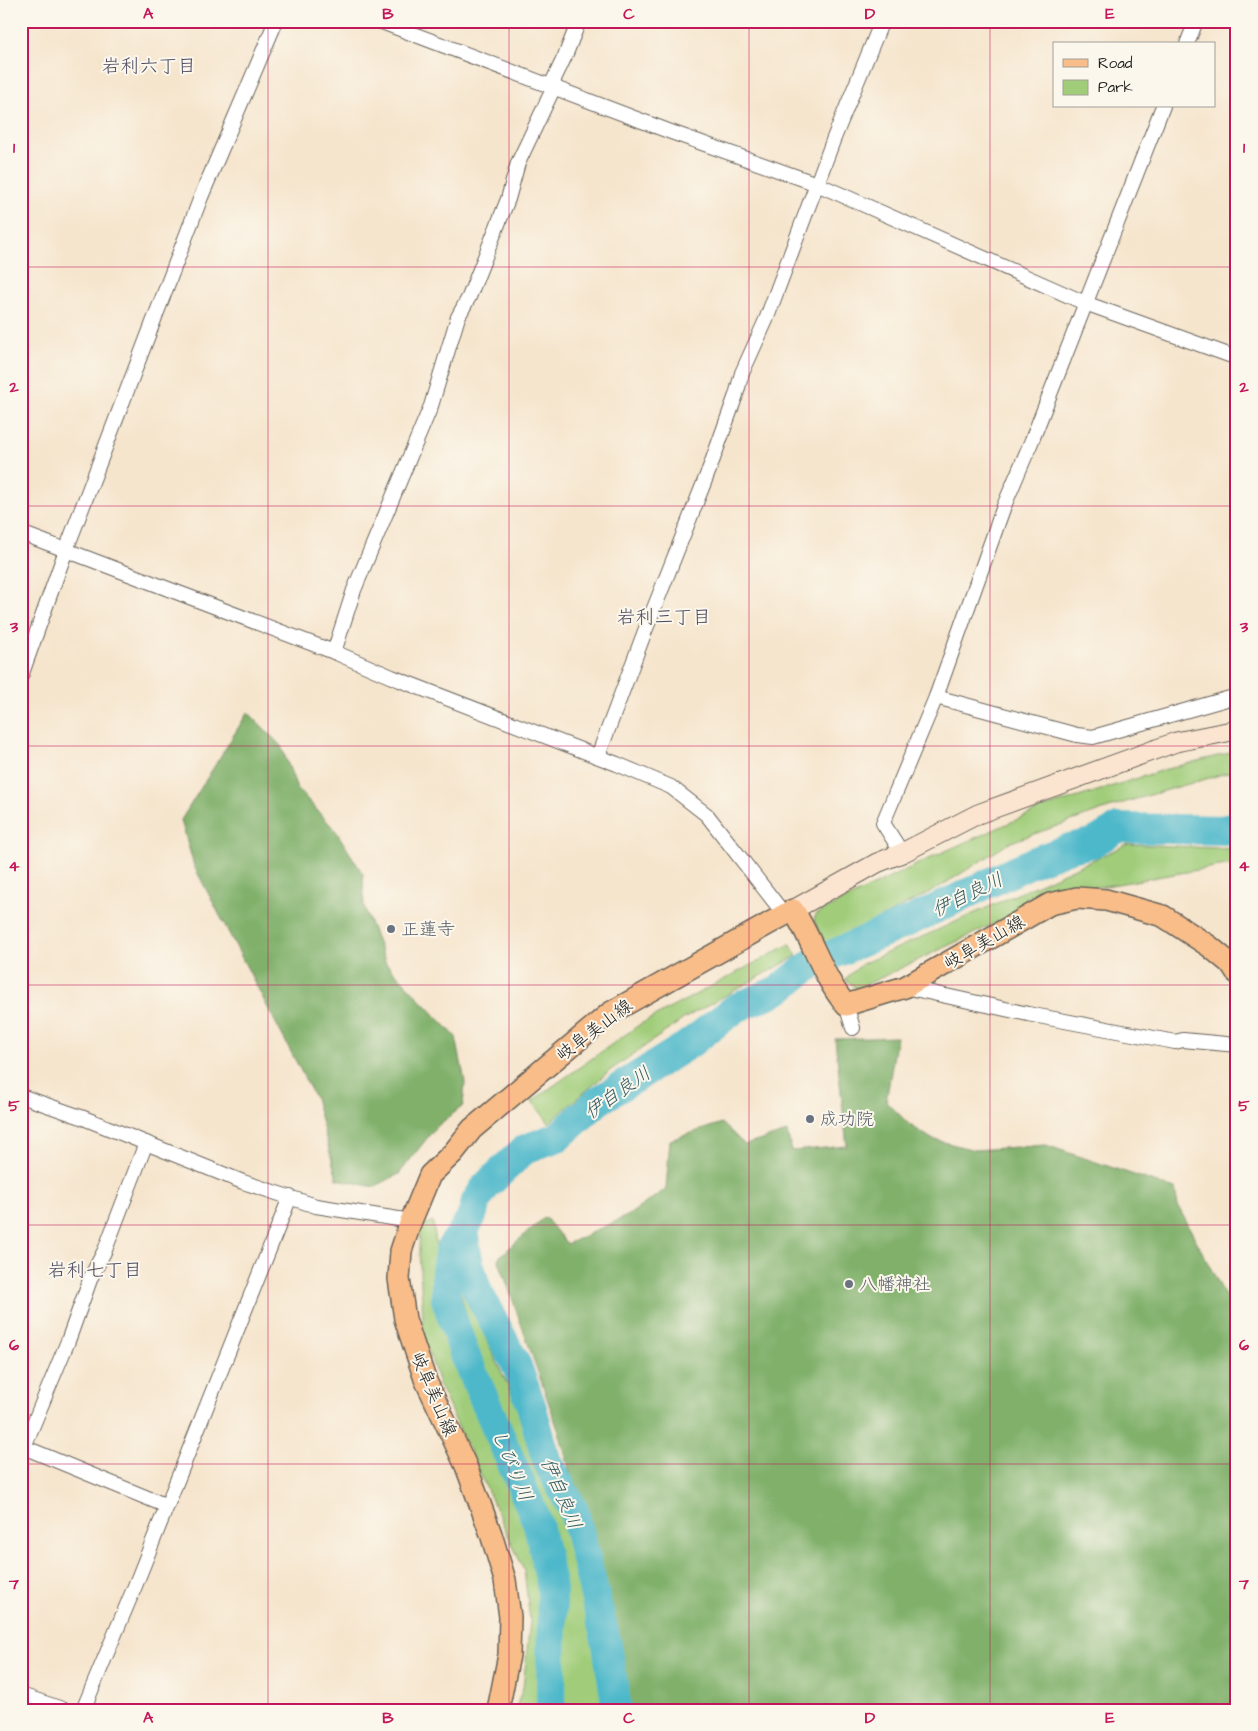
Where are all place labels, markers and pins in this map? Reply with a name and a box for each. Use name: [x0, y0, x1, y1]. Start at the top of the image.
place label: 正蓮寺: [401, 917, 455, 942]
marker: 正蓮寺: [385, 923, 397, 935]
place label: 成功院: [820, 1107, 874, 1132]
marker: 成功院: [804, 1113, 816, 1125]
place label: 八幡神社: [859, 1272, 931, 1297]
marker: 八幡神社: [843, 1278, 855, 1290]

